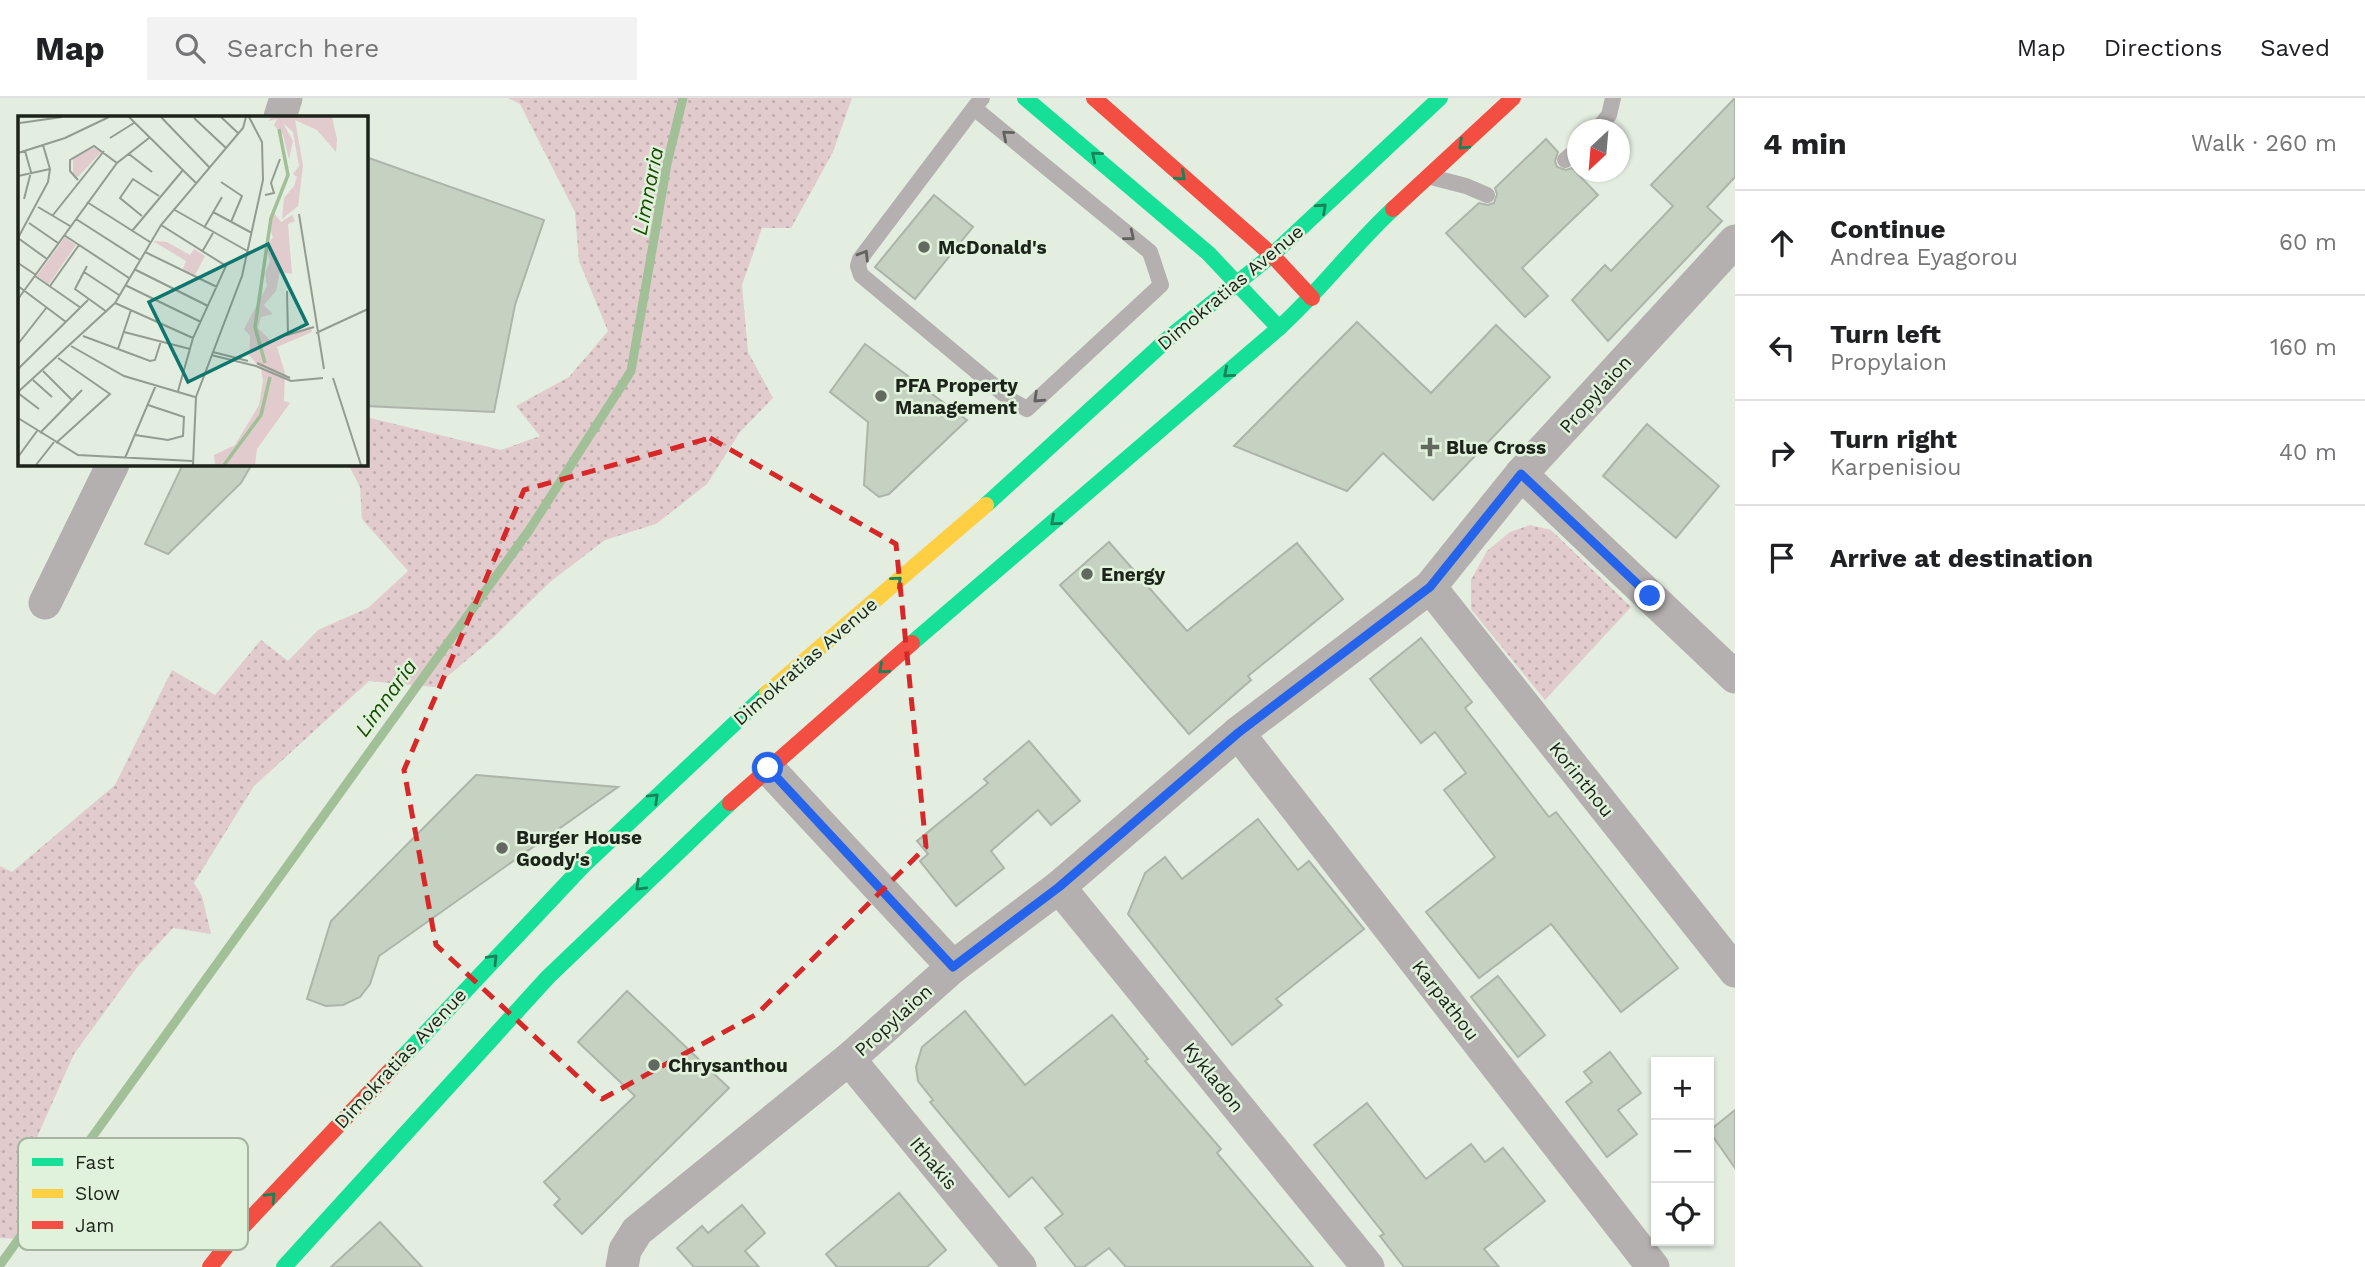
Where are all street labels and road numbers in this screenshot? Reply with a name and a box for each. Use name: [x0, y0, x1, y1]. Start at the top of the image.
street label: Dimokratias Avenue: [1153, 220, 1308, 355]
street label: Propylaion: [1554, 351, 1636, 438]
street label: Dimokratias Avenue: [729, 592, 882, 730]
street label: Korinthou: [1544, 737, 1619, 822]
street label: Karpathou: [1407, 955, 1484, 1045]
street label: Propylaion: [850, 979, 937, 1061]
street label: Dimokratias Avenue: [329, 983, 471, 1133]
street label: Kykladon: [1178, 1038, 1249, 1117]
street label: Ithakis: [905, 1132, 962, 1194]

